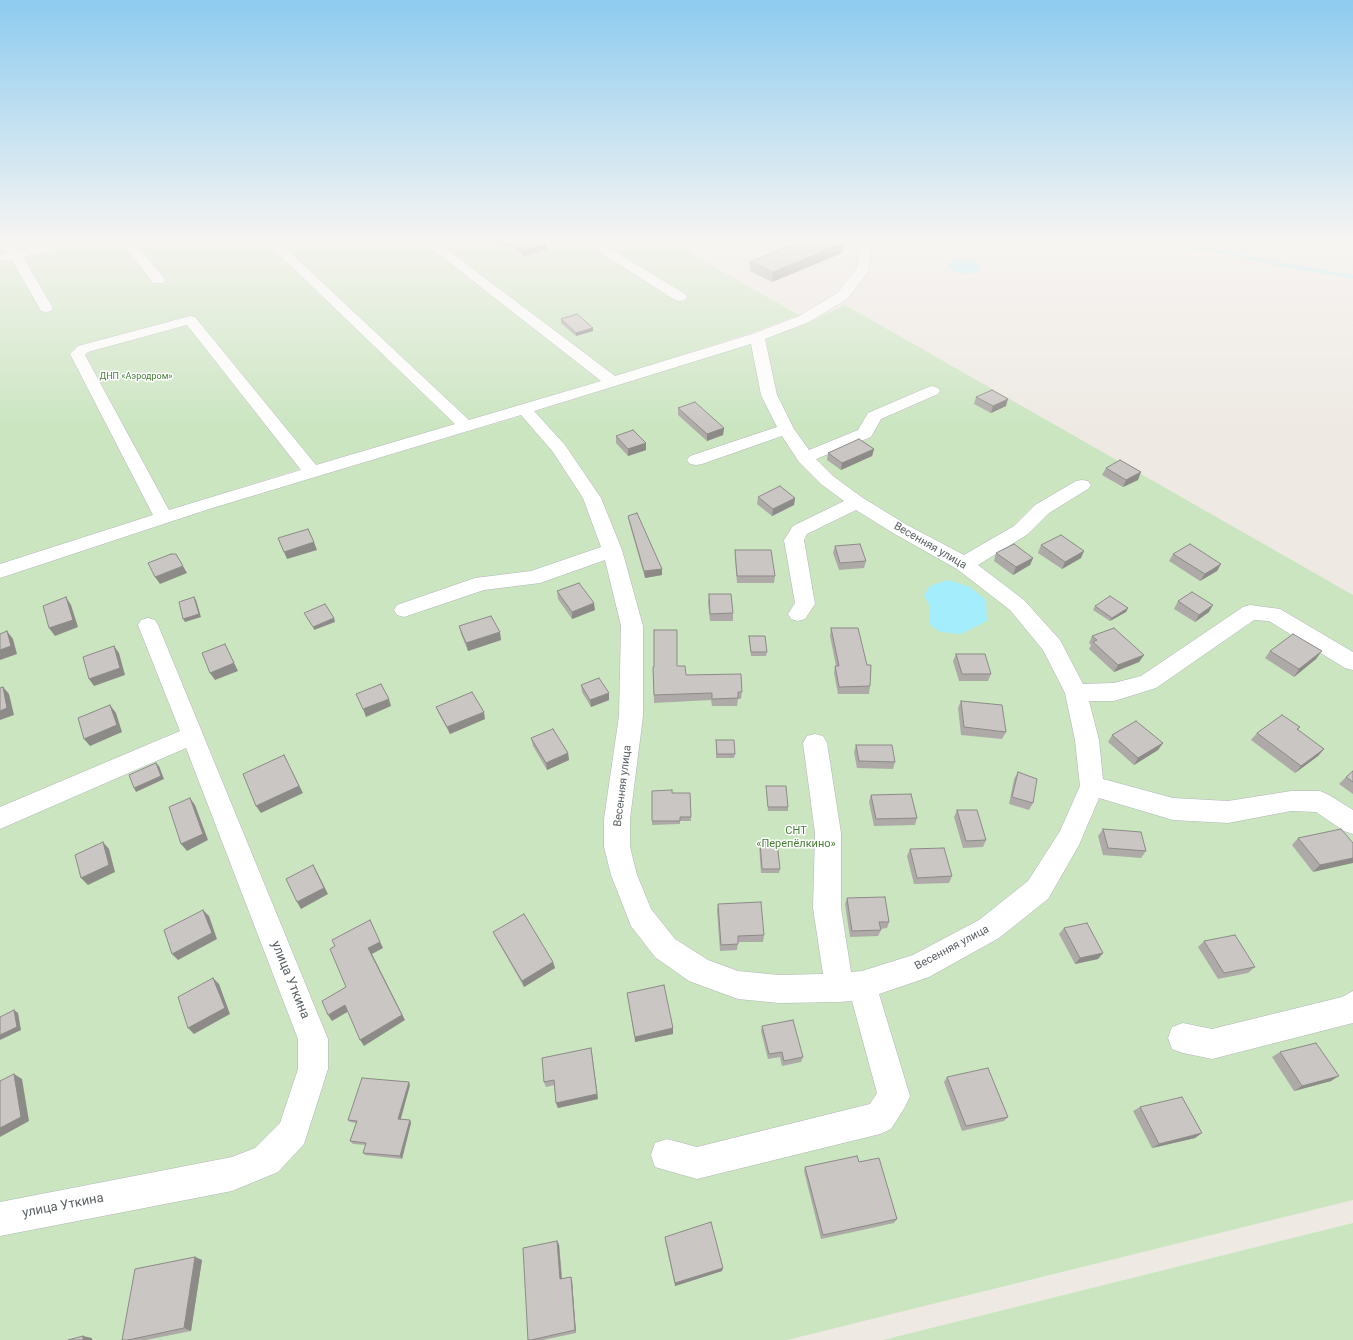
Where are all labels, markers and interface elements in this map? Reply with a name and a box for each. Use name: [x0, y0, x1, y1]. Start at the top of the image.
park label: ДНП «Аэродром»: [99, 372, 173, 382]
street label: Весенняя улица: [891, 520, 969, 572]
street label: Весенняя улица: [611, 745, 635, 827]
park label: СНТ «Перепёлкино»: [756, 824, 836, 850]
street label: Весенняя улица: [913, 923, 991, 973]
street label: улица Уткина: [267, 939, 313, 1021]
street label: улица Уткина: [21, 1190, 105, 1222]

